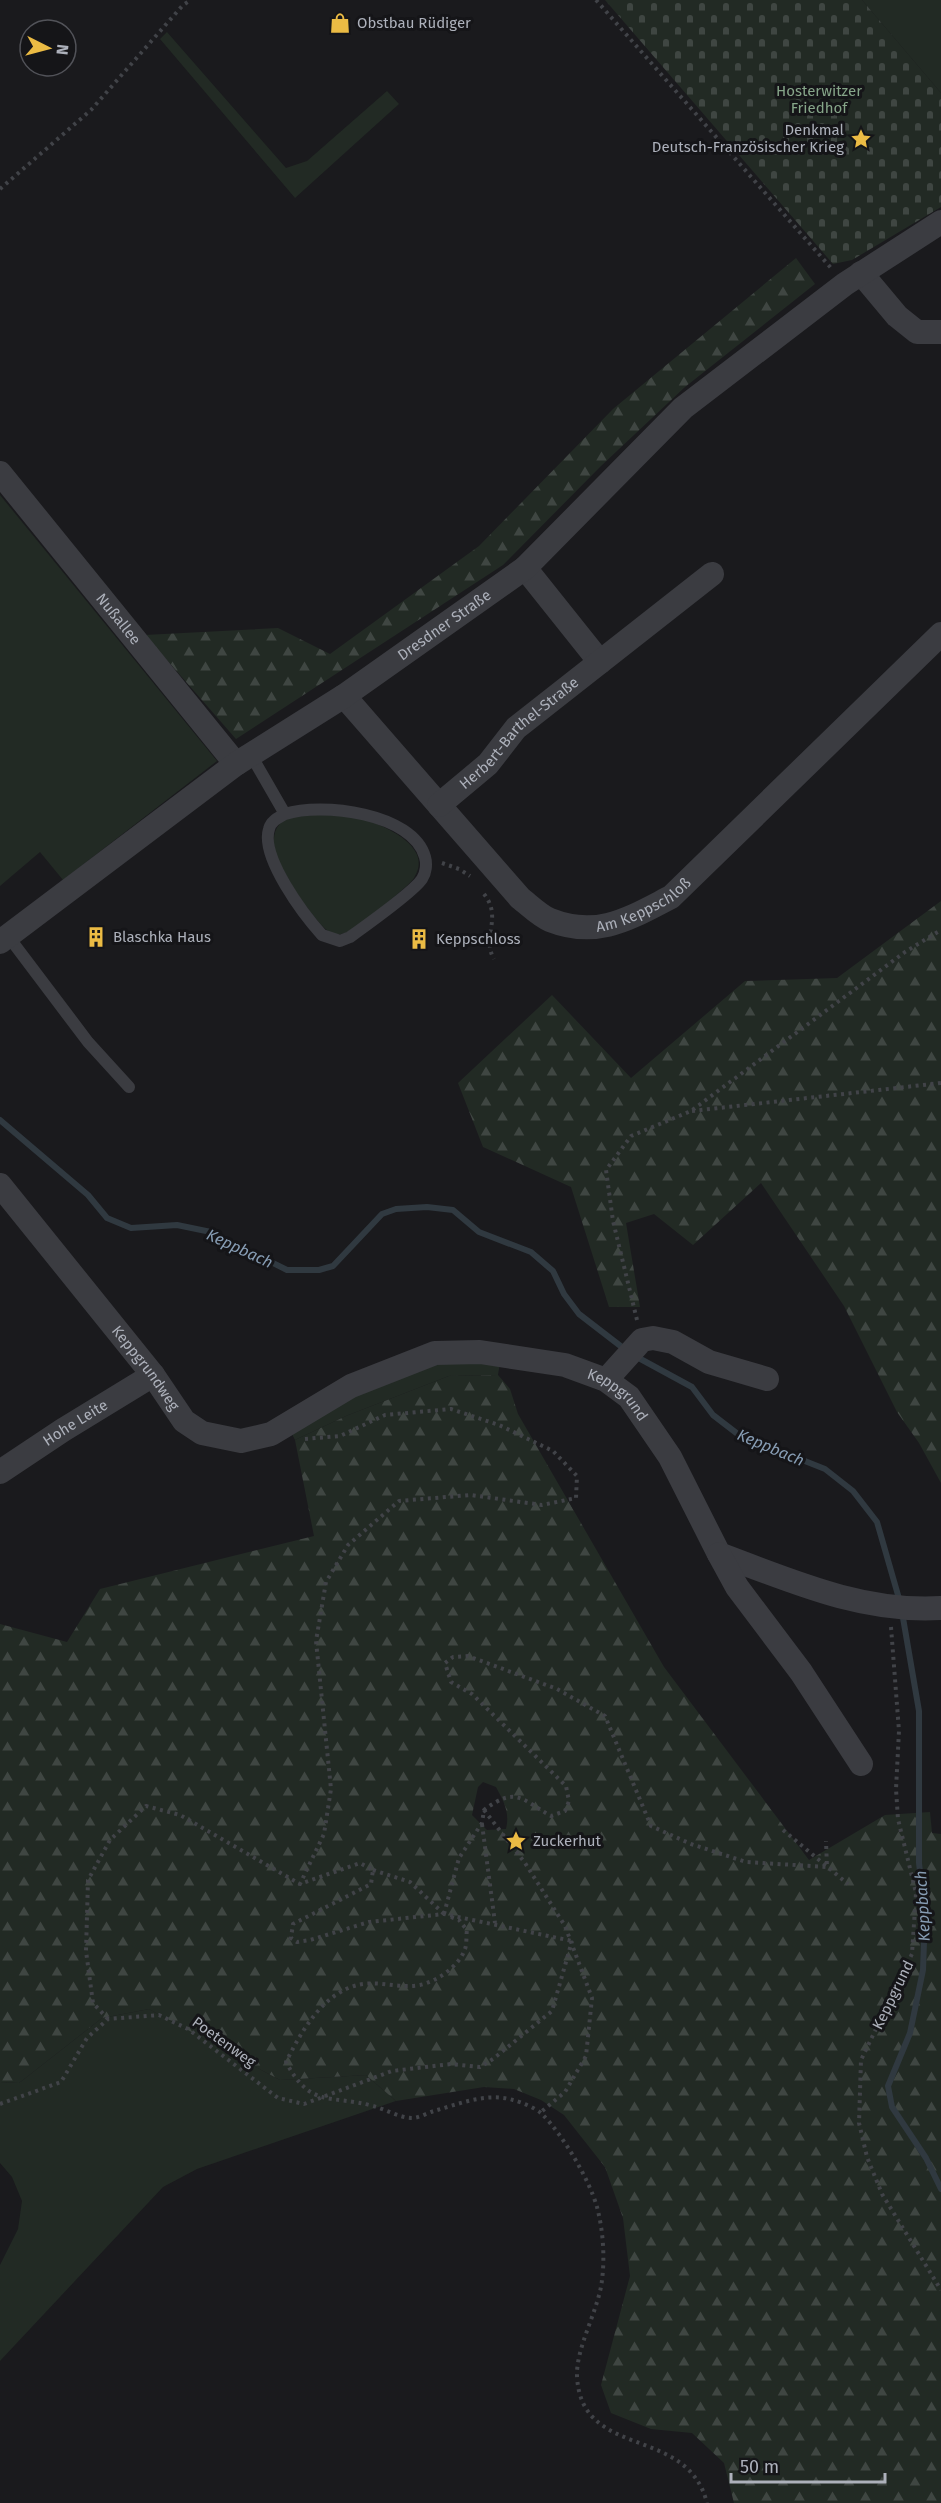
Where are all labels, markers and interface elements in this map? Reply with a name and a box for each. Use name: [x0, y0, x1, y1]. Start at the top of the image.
shop icon: Obstbau Rüdiger: [328, 11, 352, 35]
place label: Obstbau Rüdiger: [357, 14, 471, 32]
north arrow: [18, 18, 78, 78]
text: N: [52, 43, 72, 56]
park label: Hosterwitzer Friedhof: [776, 82, 862, 117]
place label: Denkmal Deutsch-Französischer Krieg: [652, 121, 845, 156]
place icon: Denkmal Deutsch-Französischer Krieg: [849, 127, 873, 151]
street label: Dresdner Straße: [394, 586, 494, 664]
street label: Nußallee: [92, 590, 145, 648]
street label: Herbert-Barthel-Straße: [456, 673, 582, 793]
street label: Am Keppschloß: [595, 874, 695, 936]
building icon: Blaschka Haus: [84, 925, 108, 949]
building icon: Keppschloss: [407, 927, 431, 951]
place label: Blaschka Haus: [113, 928, 211, 946]
place label: Keppschloss: [436, 930, 521, 948]
water label: Keppbach: [204, 1225, 276, 1272]
street label: Keppgrundweg: [108, 1322, 183, 1414]
street label: Keppgrund: [585, 1365, 652, 1424]
street label: Hohe Leite: [40, 1396, 111, 1450]
water label: Keppbach: [734, 1425, 807, 1470]
place icon: Zuckerhut: [504, 1829, 528, 1853]
place label: Zuckerhut: [533, 1832, 601, 1850]
water label: Keppbach: [911, 1870, 934, 1942]
street label: Keppgrund: [869, 1957, 917, 2033]
street label: Poetenweg: [189, 2013, 259, 2071]
scale bar: [731, 2446, 886, 2484]
text: 50 m: [740, 2456, 779, 2478]

